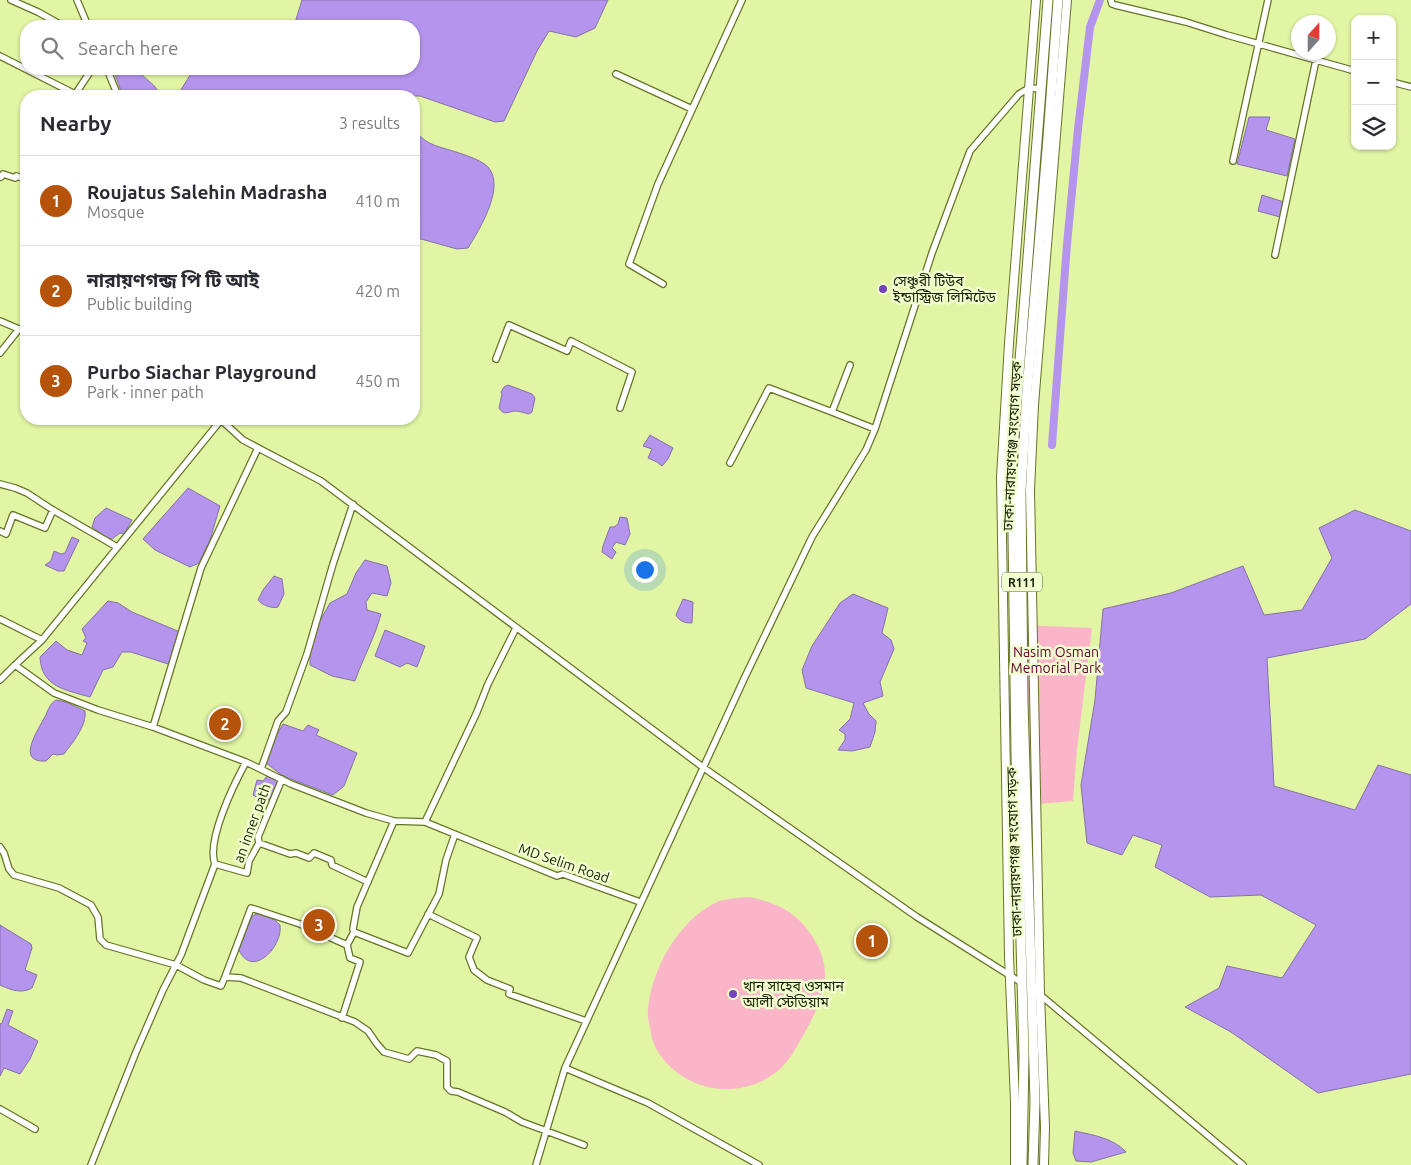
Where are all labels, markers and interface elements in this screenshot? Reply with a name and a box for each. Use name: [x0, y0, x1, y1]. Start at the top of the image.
north arrow: [1291, 15, 1336, 60]
map controls: [1351, 15, 1396, 150]
button: +: [1351, 15, 1396, 60]
search box: [20, 20, 420, 75]
icon: search: [38, 34, 66, 62]
text: Search here: [78, 37, 178, 59]
button: −: [1351, 60, 1396, 105]
button: layers: [1351, 105, 1396, 150]
text: Nearby: [40, 111, 111, 135]
text: 3 results: [339, 114, 400, 132]
text: Roujatus Salehin Madrasha: [87, 181, 327, 203]
text: 1: [51, 192, 61, 210]
text: 410 m: [355, 192, 400, 210]
text: Mosque: [87, 203, 145, 221]
text: নারায়ণগন্জ পি টি আই: [87, 269, 259, 291]
place label: সেঞ্চুরী টিউব ইন্ডাস্ট্রিজ লিমিটেড: [892, 273, 997, 305]
text: 2: [51, 282, 61, 300]
text: 420 m: [355, 282, 400, 300]
marker: সেঞ্চুরী টিউব ইন্ডাস্ট্রিজ লিমিটেড: [877, 283, 889, 295]
text: Public building: [87, 295, 192, 313]
street label: ঢাকা-নারায়ণগঞ্জ সংযোগ সড়ক: [1000, 360, 1024, 532]
text: Purbo Siachar Playground: [87, 361, 317, 383]
text: 3: [51, 372, 61, 390]
text: 450 m: [355, 372, 400, 390]
text: Park · inner path: [87, 383, 204, 401]
your location: [632, 557, 658, 583]
road number: R111: [1002, 572, 1042, 592]
park label: Nasim Osman Memorial Park: [1011, 644, 1101, 676]
pin: 2: [209, 705, 241, 743]
street label: ঢাকা-নারায়ণগঞ্জ সংযোগ সড়ক: [1003, 766, 1025, 938]
street label: an inner path: [230, 781, 274, 865]
street label: MD Selim Road: [517, 840, 611, 886]
pin: 3: [303, 906, 335, 944]
pin: 1: [856, 922, 888, 960]
place label: খান সাহেব ওসমান আলী স্টেডিয়াম: [742, 978, 844, 1010]
marker: খান সাহেব ওসমান আলী স্টেডিয়াম: [727, 988, 739, 1000]

